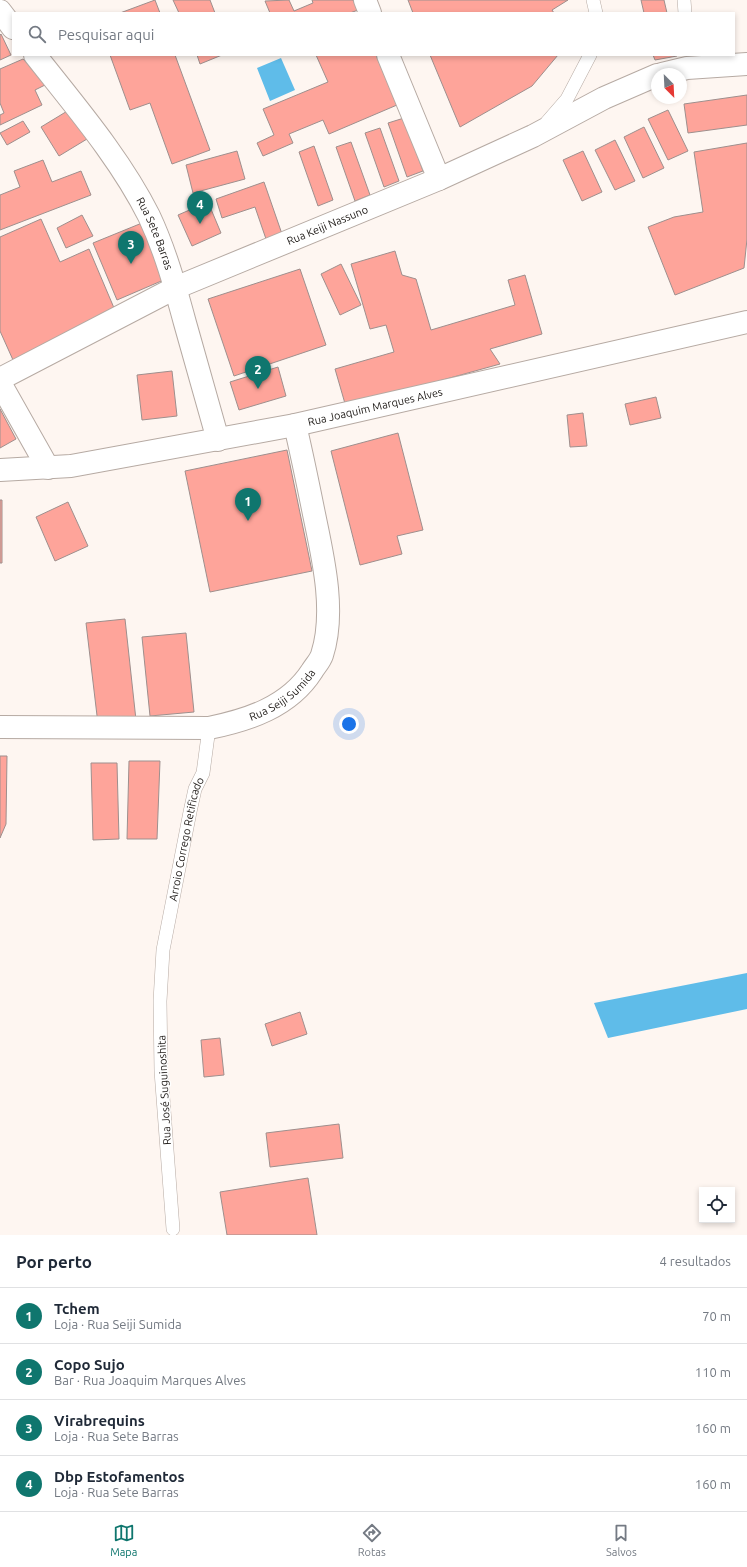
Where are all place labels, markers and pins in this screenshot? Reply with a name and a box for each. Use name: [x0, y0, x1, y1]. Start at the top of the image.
pin: 4: [187, 191, 213, 224]
pin: 3: [118, 231, 144, 264]
pin: 2: [245, 356, 271, 389]
pin: 1: [235, 488, 261, 521]

